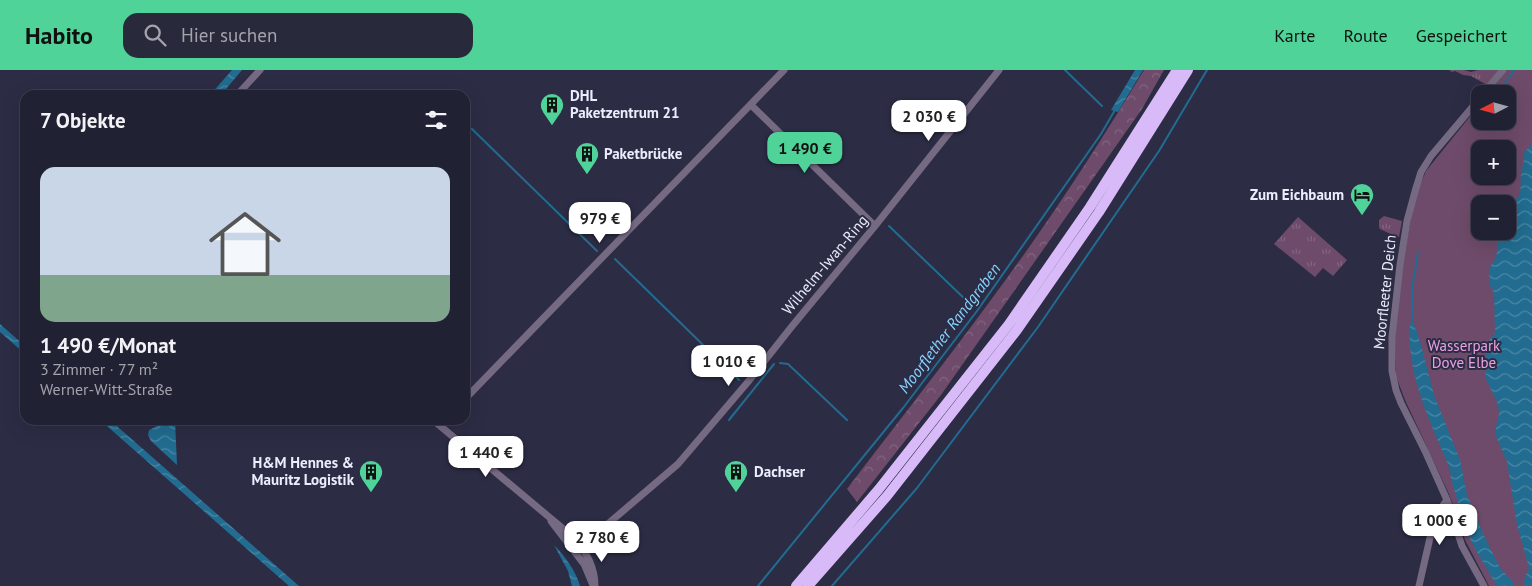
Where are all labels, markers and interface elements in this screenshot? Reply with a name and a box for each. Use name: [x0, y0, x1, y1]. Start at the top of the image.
search box: [123, 13, 473, 58]
text: Habito: [25, 20, 93, 51]
icon: search: [141, 21, 169, 49]
text: Hier suchen: [181, 23, 277, 47]
text: Karte: [1274, 24, 1315, 47]
text: Route: [1343, 24, 1388, 47]
text: Gespeichert: [1416, 24, 1507, 47]
north arrow: [1471, 85, 1516, 130]
map controls: [1471, 85, 1516, 240]
place label: DHL Paketzentrum 21: [570, 86, 680, 122]
building icon: DHL Paketzentrum 21: [539, 92, 565, 126]
pin: 2 030 €: [883, 100, 975, 142]
icon: filters: [422, 106, 450, 134]
text: 2 030 €: [902, 106, 956, 126]
text: 7 Objekte: [40, 107, 126, 134]
pin: 1 490 €: [759, 132, 851, 174]
text: 1 490 €: [778, 138, 832, 158]
button: +: [1471, 140, 1516, 185]
building icon: Paketbrücke: [574, 141, 600, 175]
place label: Paketbrücke: [604, 144, 683, 163]
hotel icon: Zum Eichbaum: [1349, 182, 1375, 216]
place label: Zum Eichbaum: [1250, 185, 1344, 204]
button: −: [1471, 195, 1516, 240]
icon: home: [200, 199, 290, 289]
pin: 979 €: [565, 202, 635, 244]
text: 979 €: [580, 208, 620, 228]
street label: Wilhelm-Iwan-Ring: [777, 211, 872, 318]
street label: Moorfleeter Deich: [1369, 234, 1400, 350]
water label: Moorflether Randgraben: [894, 259, 1004, 397]
text: 1 490 €/Monat: [40, 332, 176, 359]
park label: Wasserpark Dove Elbe: [1428, 336, 1501, 372]
pin: 1 010 €: [683, 344, 775, 387]
text: 1 010 €: [702, 351, 756, 371]
text: 3 Zimmer · 77 m²: [40, 359, 158, 379]
text: Werner-Witt-Straße: [40, 379, 173, 399]
pin: 1 440 €: [440, 436, 532, 478]
text: 1 440 €: [459, 442, 513, 462]
place label: H&M Hennes & Mauritz Logistik: [251, 453, 355, 489]
building icon: H&M Hennes & Mauritz Logistik: [358, 459, 384, 493]
building icon: Dachser: [723, 459, 749, 493]
place label: Dachser: [754, 462, 806, 481]
pin: 1 000 €: [1394, 504, 1486, 546]
text: 1 000 €: [1413, 510, 1467, 530]
pin: 2 780 €: [556, 520, 648, 563]
text: 2 780 €: [575, 527, 629, 547]

